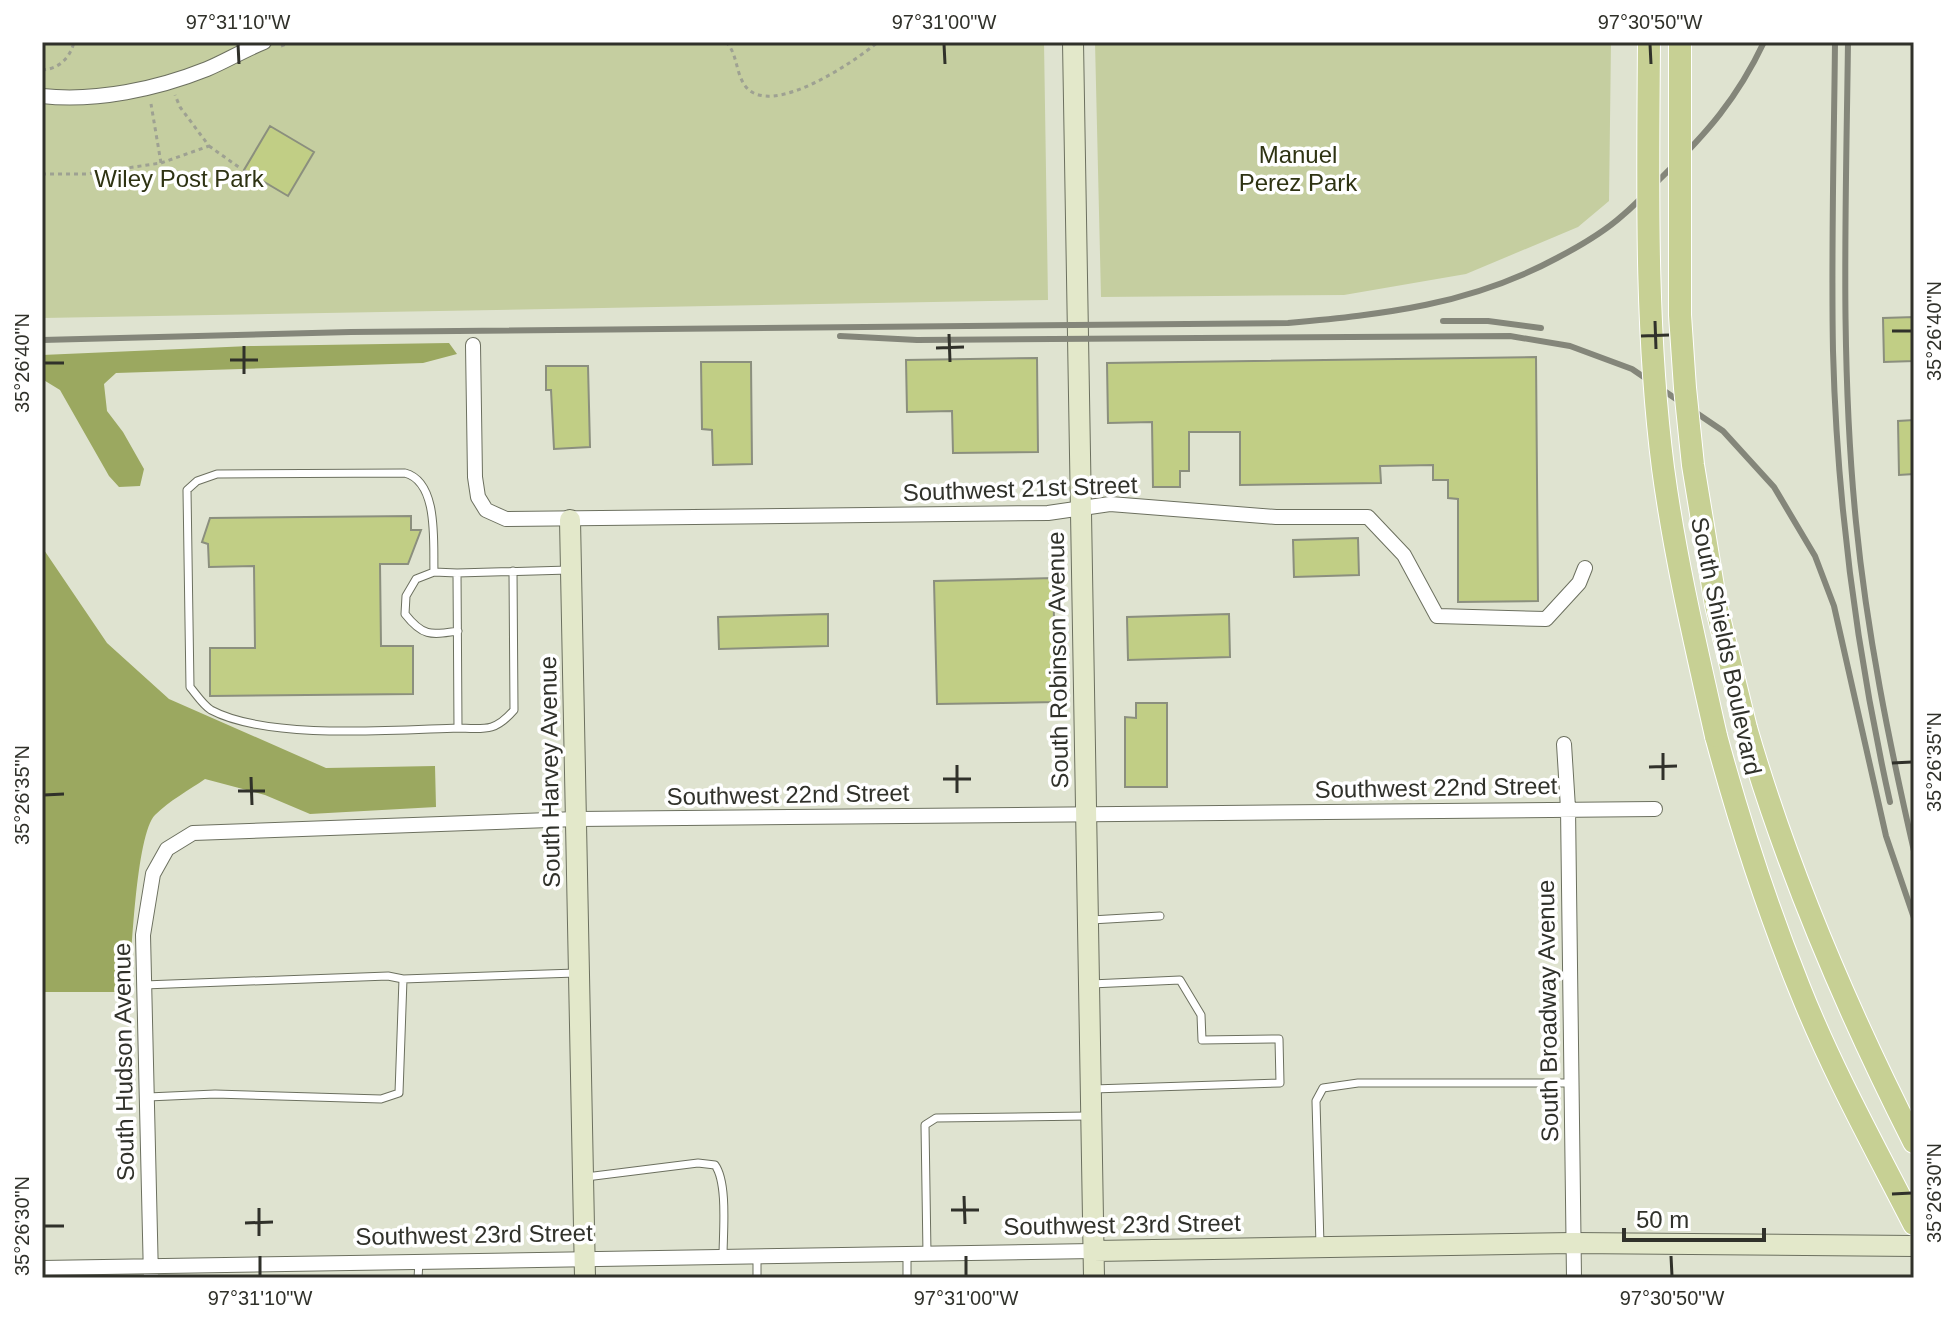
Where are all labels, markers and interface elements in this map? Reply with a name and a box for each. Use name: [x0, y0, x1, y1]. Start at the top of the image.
text: 97°31'10"W: [186, 11, 290, 33]
text: 97°31'00"W: [892, 11, 996, 33]
text: 97°30'50"W: [1598, 11, 1702, 33]
park label: Manuel Perez Park: [1239, 141, 1358, 196]
park label: Wiley Post Park: [94, 165, 265, 192]
text: 35°26'40"N: [1923, 281, 1945, 381]
text: 35°26'40"N: [11, 313, 33, 413]
street label: Southwest 21st Street: [902, 471, 1138, 506]
street label: South Shields Boulevard: [1686, 515, 1767, 777]
street label: South Robinson Avenue: [1042, 531, 1073, 789]
street label: South Harvey Avenue: [534, 656, 565, 888]
text: 35°26'35"N: [1923, 712, 1945, 812]
text: 35°26'35"N: [11, 745, 33, 845]
street label: Southwest 22nd Street: [1314, 772, 1558, 803]
street label: Southwest 22nd Street: [666, 779, 910, 810]
street label: South Broadway Avenue: [1532, 880, 1563, 1142]
street label: South Hudson Avenue: [108, 943, 139, 1181]
text: 35°26'30"N: [1923, 1143, 1945, 1243]
text: 35°26'30"N: [11, 1176, 33, 1276]
scale bar: [1624, 1192, 1764, 1242]
text: 50 m: [1636, 1206, 1689, 1233]
street label: Southwest 23rd Street: [1003, 1209, 1241, 1240]
street label: Southwest 23rd Street: [355, 1219, 593, 1250]
text: 97°31'10"W: [208, 1287, 312, 1309]
text: 97°31'00"W: [914, 1287, 1018, 1309]
text: 97°30'50"W: [1620, 1287, 1724, 1309]

